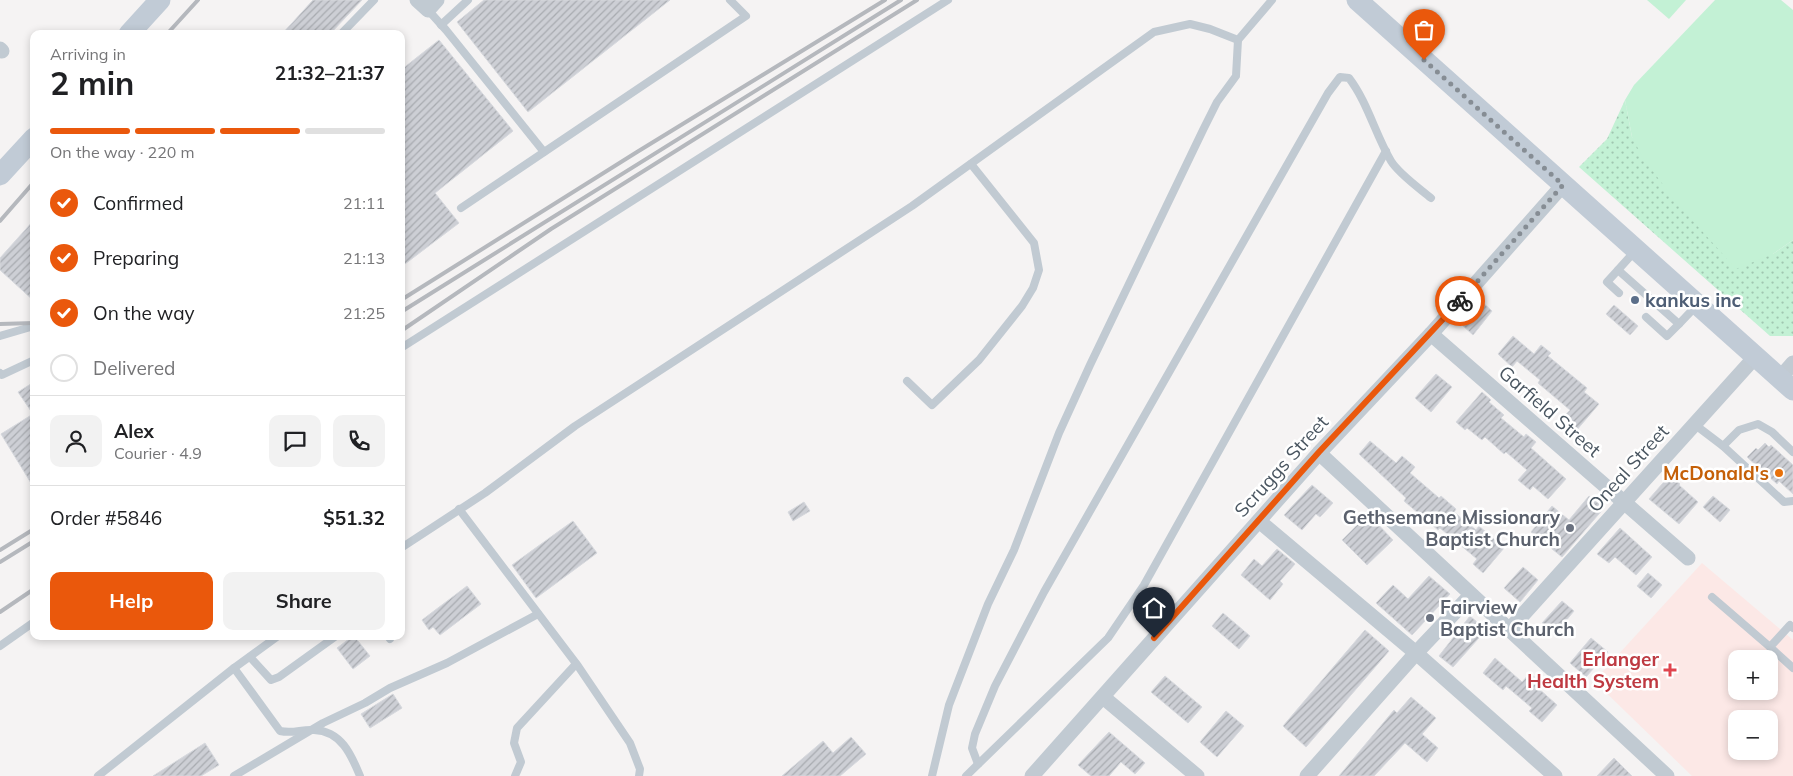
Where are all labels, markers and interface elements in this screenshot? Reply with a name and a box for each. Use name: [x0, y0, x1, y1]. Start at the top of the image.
pin: [1403, 9, 1445, 60]
icon: bag: [1410, 16, 1438, 44]
text: Arriving in: [50, 44, 126, 64]
text: 21:32–21:37: [275, 61, 385, 85]
text: 2 min: [50, 63, 134, 103]
text: On the way · 220 m: [50, 142, 195, 162]
icon: check: [50, 189, 78, 217]
text: Confirmed: [93, 191, 184, 215]
text: 21:11: [343, 193, 385, 213]
icon: check: [50, 244, 78, 272]
text: Preparing: [93, 246, 179, 270]
text: 21:13: [343, 248, 385, 268]
courier: [1435, 276, 1485, 326]
icon: bike: [1446, 287, 1474, 315]
place label: kankus inc: [1645, 288, 1742, 312]
marker: kankus inc: [1629, 294, 1641, 306]
icon: check: [50, 299, 78, 327]
text: On the way: [93, 301, 195, 325]
text: 21:25: [343, 303, 385, 323]
text: Delivered: [93, 356, 175, 380]
street label: Garfield Street: [1494, 360, 1606, 462]
street label: Scruggs Street: [1229, 410, 1333, 522]
button: person: [50, 415, 102, 467]
button: chat: [269, 415, 321, 467]
button: phone: [333, 415, 385, 467]
text: Alex: [114, 419, 154, 443]
street label: Oneal Street: [1582, 419, 1674, 517]
text: Courier · 4.9: [114, 443, 202, 463]
place label: McDonald's: [1663, 461, 1769, 485]
marker: McDonald's: [1773, 467, 1785, 479]
place label: Gethsemane Missionary Baptist Church: [1343, 505, 1561, 551]
text: Order #5846: [50, 506, 162, 530]
text: $51.32: [323, 506, 385, 530]
marker: Gethsemane Missionary Baptist Church: [1564, 522, 1576, 534]
button: Help: [50, 572, 213, 630]
button: Share: [223, 572, 385, 630]
pin: [1133, 587, 1175, 638]
icon: home: [1140, 594, 1168, 622]
place label: Fairview Baptist Church: [1440, 595, 1575, 641]
marker: Fairview Baptist Church: [1424, 612, 1436, 624]
place label: Erlanger Health System: [1527, 647, 1660, 693]
map controls: [1728, 650, 1778, 760]
button: +: [1728, 650, 1778, 700]
marker: Erlanger Health System: [1663, 663, 1677, 677]
button: −: [1728, 710, 1778, 760]

